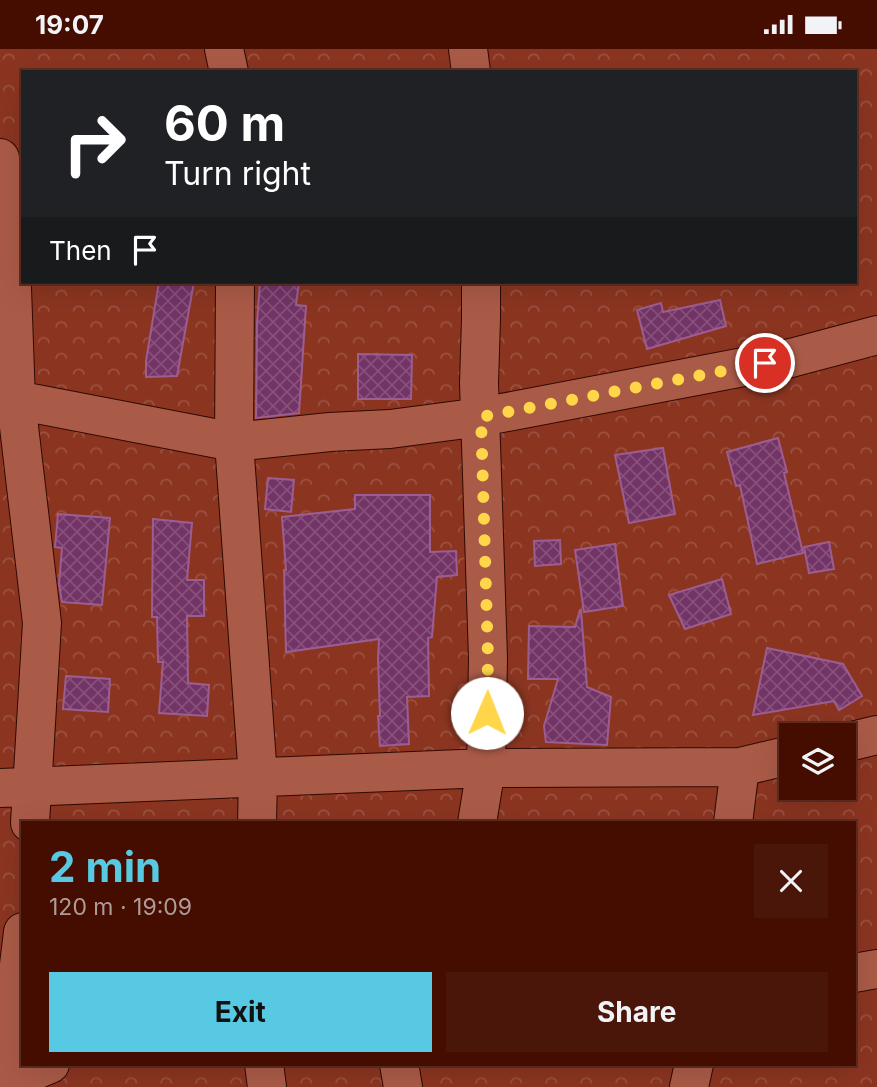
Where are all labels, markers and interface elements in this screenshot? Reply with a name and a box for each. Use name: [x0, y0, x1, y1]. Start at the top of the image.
text: 19:07: [35, 9, 104, 40]
text: 60 m: [164, 94, 285, 153]
icon: right: [49, 98, 140, 189]
text: Turn right: [164, 154, 311, 193]
icon: arrive: [126, 231, 164, 269]
text: Then: [49, 235, 112, 266]
pin: [735, 333, 795, 393]
icon: arrive: [746, 344, 784, 382]
position arrow: [450, 676, 524, 750]
map controls: [779, 723, 856, 800]
button: layers: [779, 723, 856, 800]
text: 2 min: [49, 841, 161, 892]
button: close: [754, 844, 828, 918]
text: 120 m · 19:09: [49, 893, 192, 921]
button: Exit: [49, 972, 432, 1052]
button: Share: [446, 972, 828, 1052]

